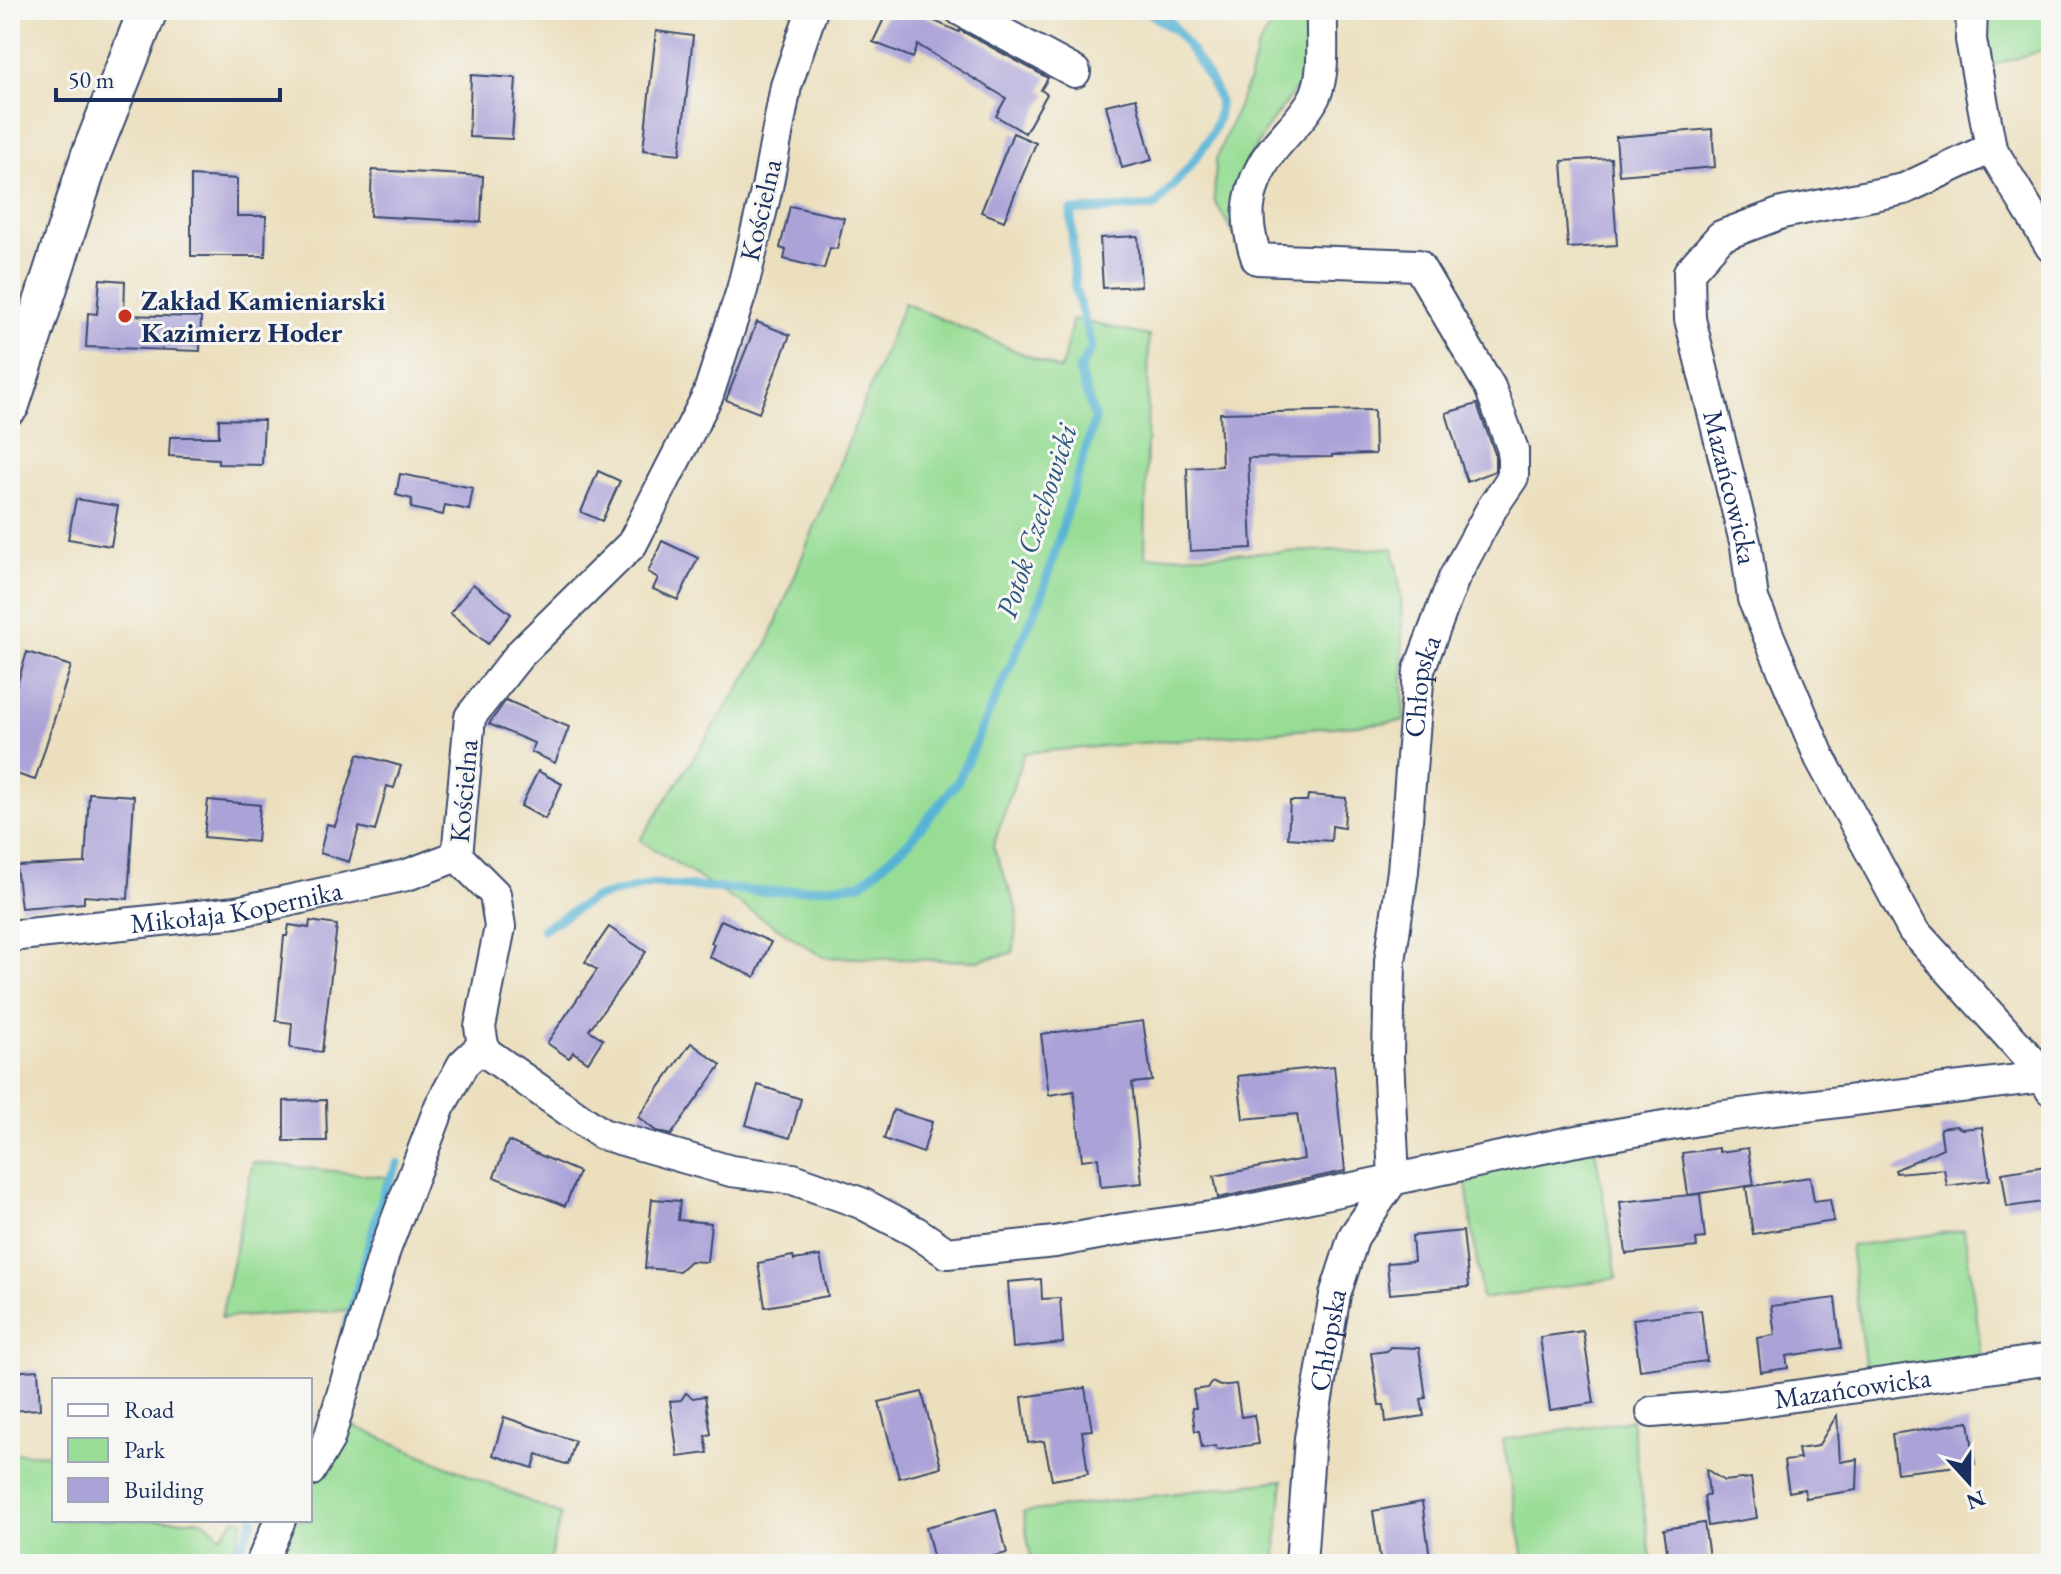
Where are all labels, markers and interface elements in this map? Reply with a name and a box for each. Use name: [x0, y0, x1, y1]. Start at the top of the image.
scale bar: [56, 52, 280, 102]
text: 50 m: [68, 64, 115, 95]
street label: Kościelna: [731, 155, 789, 265]
place label: Zakład Kamieniarski Kazimierz Hoder: [141, 282, 386, 350]
marker: Zakład Kamieniarski Kazimierz Hoder: [116, 307, 134, 325]
street label: Mazańcowicka: [1695, 406, 1766, 567]
water label: Potok Czechowicki: [986, 418, 1086, 623]
street label: Chłopska: [1396, 629, 1449, 739]
street label: Kościelna: [441, 737, 486, 844]
street label: Mikołaja Kopernika: [128, 871, 346, 941]
street label: Chłopska: [1300, 1283, 1354, 1394]
street label: Mazańcowicka: [1772, 1358, 1934, 1417]
legend: [52, 1378, 312, 1522]
text: Road: [124, 1394, 175, 1425]
text: Park: [124, 1434, 166, 1465]
north arrow: [1929, 1442, 2009, 1522]
text: Building: [124, 1474, 204, 1505]
text: N: [1962, 1483, 1989, 1517]

